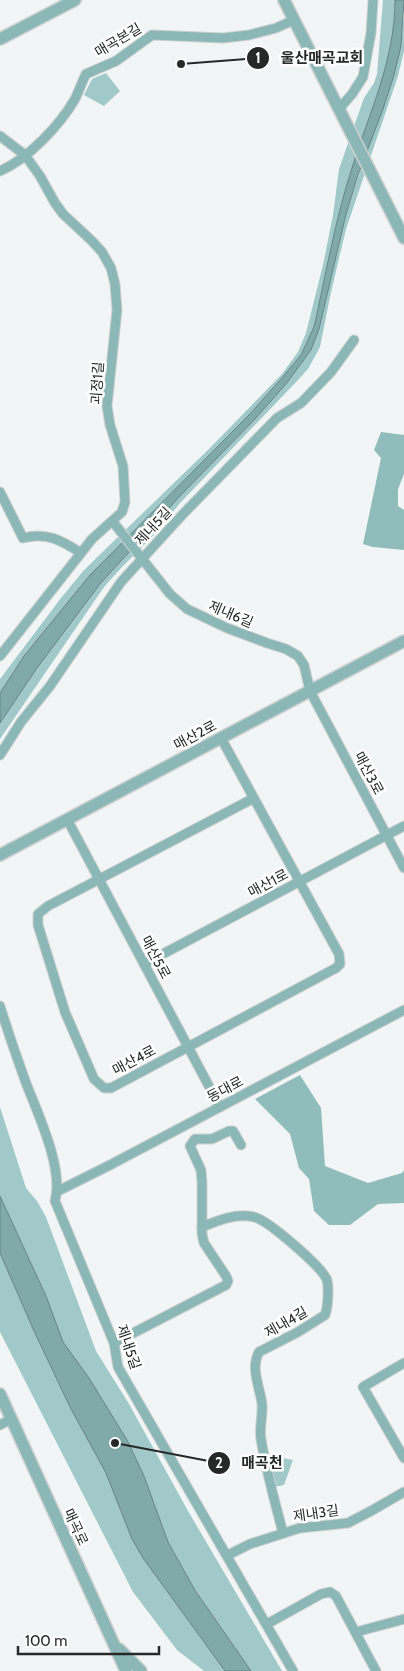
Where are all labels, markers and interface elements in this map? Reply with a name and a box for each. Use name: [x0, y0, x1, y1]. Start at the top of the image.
street label: 매곡본길: [91, 19, 145, 61]
callout: 울산매곡교회: [245, 43, 373, 73]
text: 1: [255, 49, 261, 67]
text: 울산매곡교회: [281, 49, 363, 67]
street label: 괴정1길: [87, 361, 107, 405]
street label: 제내5길: [131, 503, 175, 549]
street label: 제내6길: [206, 597, 256, 631]
street label: 매산2로: [170, 716, 220, 754]
street label: 매산3로: [350, 748, 388, 798]
street label: 매산1로: [245, 865, 291, 901]
street label: 매산5로: [137, 932, 175, 982]
street label: 매산4로: [109, 1041, 159, 1079]
street label: 동대로: [204, 1072, 246, 1106]
street label: 제내4길: [261, 1303, 311, 1341]
street label: 제내5길: [113, 1322, 145, 1372]
callout: 매곡천: [206, 1448, 293, 1478]
text: 2: [215, 1454, 223, 1472]
text: 매곡천: [241, 1454, 283, 1472]
street label: 제내3길: [292, 1501, 340, 1525]
street label: 매곡로: [60, 1506, 92, 1548]
scale bar: [18, 1624, 159, 1656]
text: 100 m: [25, 1632, 67, 1650]

